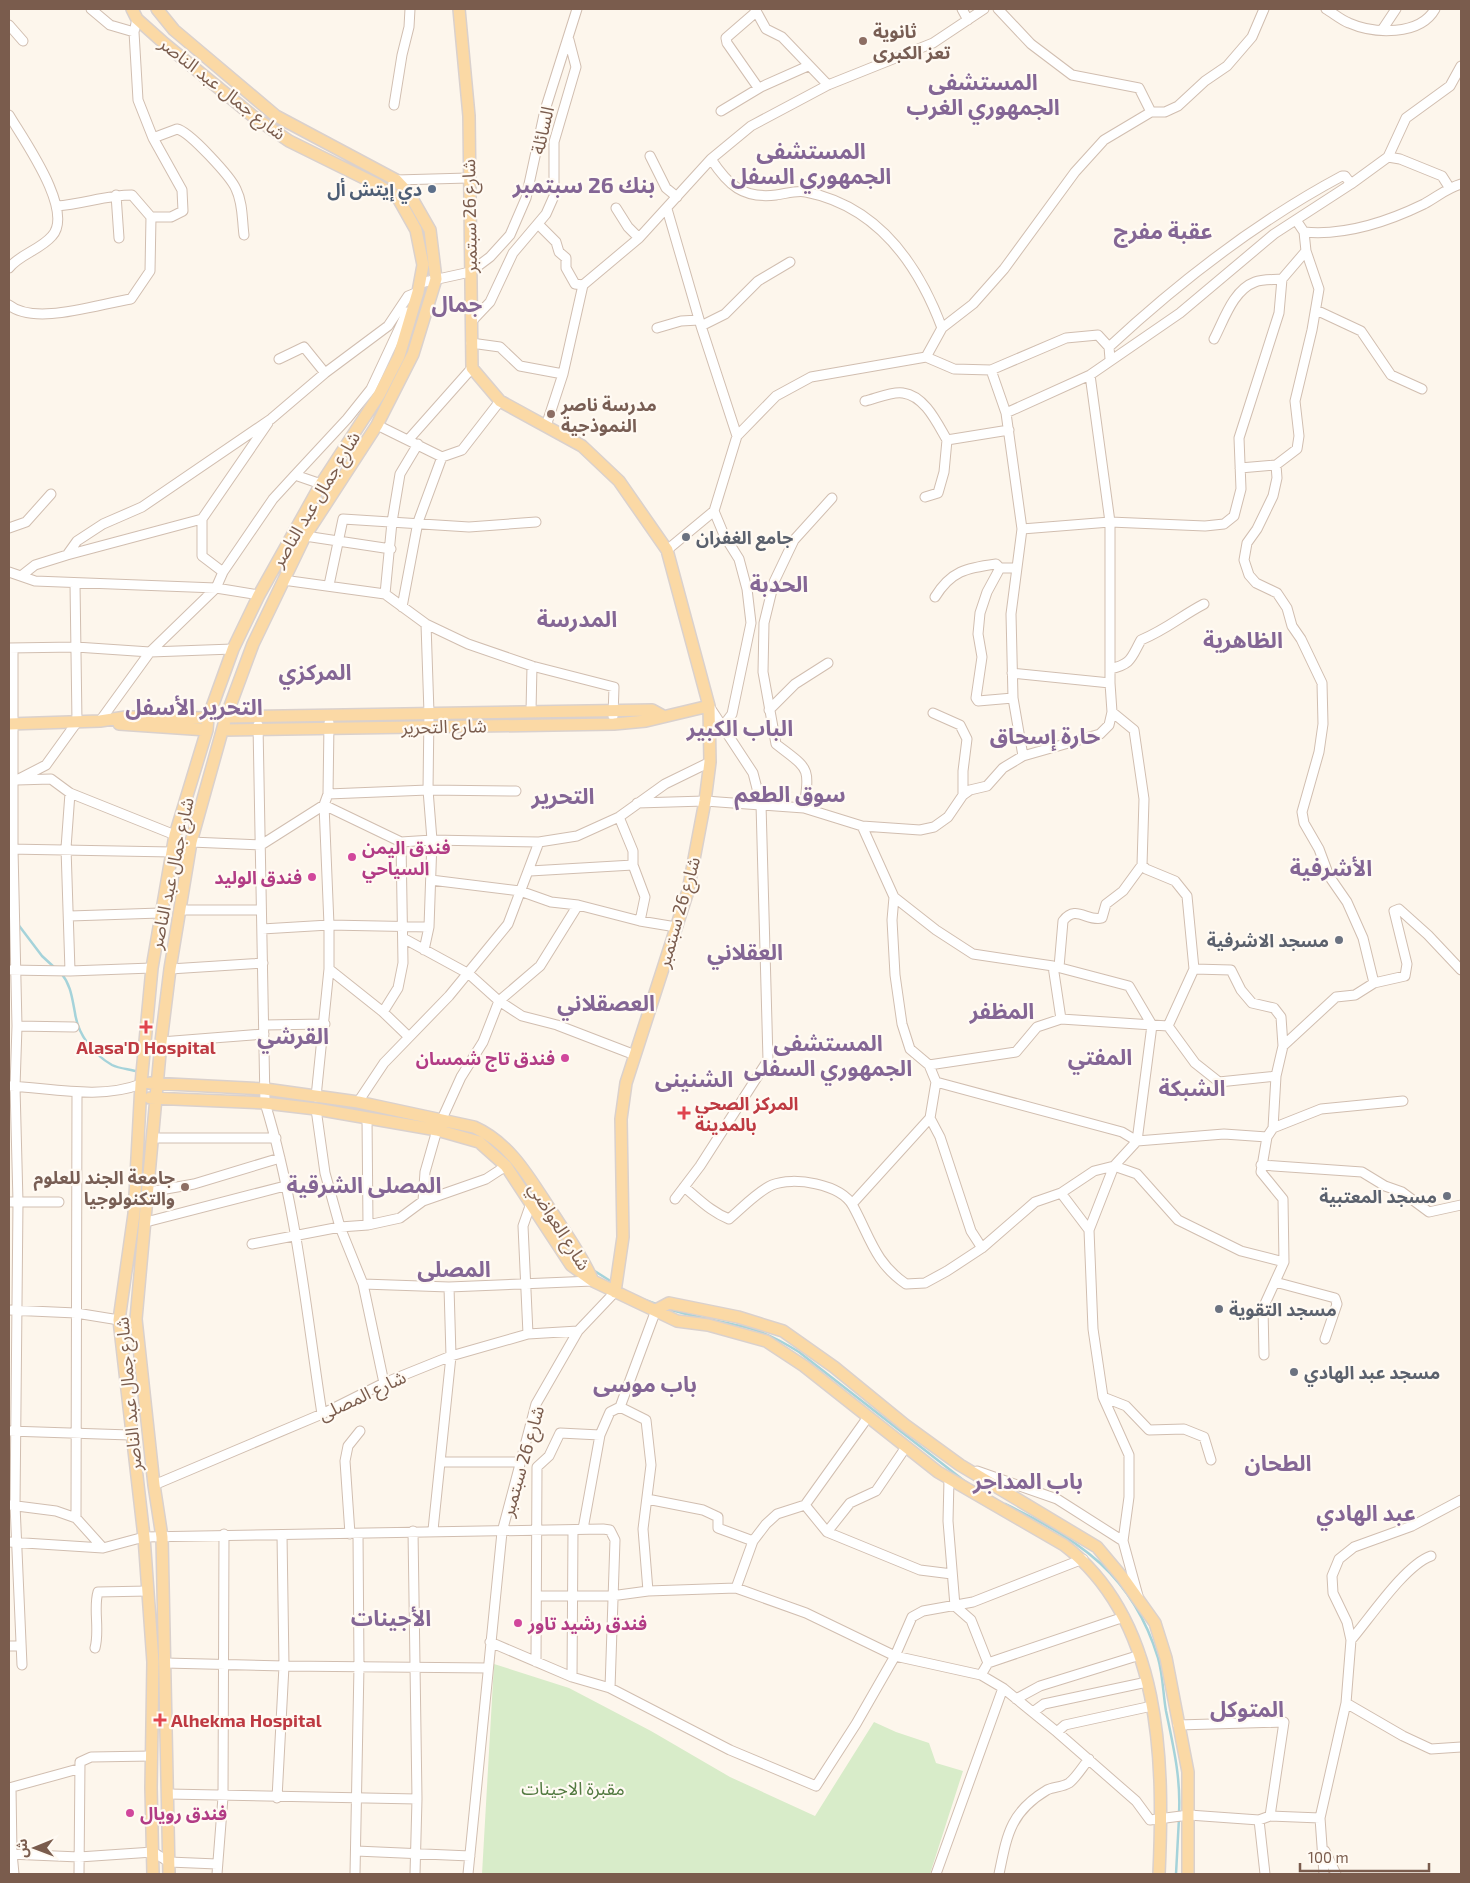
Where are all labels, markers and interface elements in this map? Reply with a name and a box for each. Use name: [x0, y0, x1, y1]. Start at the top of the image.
place label: ثانوية تعز الكبرى: [873, 20, 951, 64]
street label: شارع جمال عبد الناصر: [152, 31, 291, 147]
marker: ثانوية تعز الكبرى: [857, 35, 869, 47]
district label: المستشفى الجمهوري الغرب: [906, 68, 1060, 125]
street label: السائلة: [526, 104, 558, 156]
district label: المستشفى الجمهوري السفل: [731, 137, 891, 194]
street label: شارع 26 سبتمبر: [457, 159, 485, 274]
district label: بنك 26 سبتمبر: [512, 171, 655, 198]
place label: دي إيتش أل: [327, 177, 422, 204]
marker: دي إيتش أل: [426, 183, 438, 195]
district label: عقبة مفرج: [1114, 217, 1212, 248]
district label: جمال: [432, 290, 483, 317]
place label: مدرسة ناصر النموذجية: [560, 393, 657, 436]
marker: مدرسة ناصر النموذجية: [545, 408, 557, 420]
street label: شارع جمال عبد الناصر: [265, 427, 368, 574]
place label: جامع الغفران: [696, 526, 793, 551]
marker: جامع الغفران: [680, 531, 692, 543]
district label: الحدبة: [750, 570, 808, 597]
district label: المدرسة: [537, 605, 617, 633]
district label: الظاهرية: [1203, 626, 1283, 653]
district label: المركزي: [278, 658, 352, 690]
district label: التحرير الأسفل: [125, 693, 263, 720]
street label: شارع التحرير: [400, 714, 487, 742]
district label: الباب الكبير: [686, 714, 793, 741]
district label: حارة إسحاق: [990, 722, 1100, 752]
district label: سوق الطعم: [734, 780, 846, 811]
district label: التحرير: [531, 782, 594, 809]
street label: شارع جمال عبد الناصر: [144, 795, 202, 953]
place label: فندق اليمن السياحي: [362, 836, 451, 883]
marker: فندق اليمن السياحي: [346, 851, 358, 863]
street label: شارع 26 سبتمبر: [651, 854, 708, 972]
district label: الأشرفية: [1290, 854, 1372, 881]
place label: فندق الوليد: [214, 866, 302, 888]
marker: فندق الوليد: [306, 871, 318, 883]
place label: مسجد الاشرفية: [1207, 929, 1329, 952]
marker: مسجد الاشرفية: [1333, 934, 1345, 946]
district label: العقلاني: [707, 938, 783, 970]
district label: العصقلاني: [557, 989, 655, 1021]
district label: المظفر: [969, 997, 1034, 1024]
marker: Alasa'D Hospital: [139, 1020, 153, 1034]
district label: القرشي: [257, 1022, 329, 1054]
district label: المستشفى الجمهوري السفلى: [744, 1029, 912, 1086]
place label: Alasa'D Hospital: [76, 1036, 216, 1058]
district label: المفتي: [1068, 1043, 1132, 1075]
place label: فندق تاج شمسان: [416, 1047, 555, 1072]
marker: فندق تاج شمسان: [559, 1052, 571, 1064]
district label: الشنينى: [655, 1065, 733, 1092]
district label: الشبكة: [1159, 1074, 1225, 1101]
place label: المركز الصحي بالمدينة: [695, 1092, 799, 1135]
marker: المركز الصحي بالمدينة: [677, 1106, 691, 1120]
place label: جامعة الجند للعلوم والتكنولوجيا: [34, 1166, 175, 1209]
district label: المصلى الشرقية: [287, 1171, 441, 1198]
street label: شارع العواضي: [521, 1178, 596, 1276]
marker: جامعة الجند للعلوم والتكنولوجيا: [179, 1181, 191, 1193]
place label: مسجد المعتبية: [1319, 1185, 1437, 1207]
marker: مسجد المعتبية: [1441, 1190, 1453, 1202]
district label: المصلى: [417, 1255, 491, 1282]
place label: مسجد التقوية: [1229, 1298, 1337, 1320]
marker: مسجد التقوية: [1213, 1303, 1225, 1315]
street label: شارع جمال عبد الناصر: [110, 1316, 150, 1473]
place label: مسجد عبد الهادي: [1304, 1361, 1440, 1387]
street label: شارع المصلى: [315, 1365, 411, 1429]
marker: مسجد عبد الهادي: [1288, 1366, 1300, 1378]
district label: باب موسى: [593, 1370, 697, 1397]
street label: شارع 26 سبتمبر: [495, 1403, 552, 1521]
district label: الطحان: [1245, 1449, 1312, 1476]
district label: باب المداجر: [972, 1467, 1083, 1494]
district label: عبد الهادي: [1316, 1499, 1416, 1531]
district label: الأجينات: [351, 1604, 431, 1631]
place label: فندق رشيد تاور: [527, 1612, 647, 1635]
marker: فندق رشيد تاور: [512, 1617, 524, 1629]
district label: المتوكل: [1210, 1695, 1284, 1722]
place label: Alhekma Hospital: [171, 1709, 322, 1731]
marker: Alhekma Hospital: [153, 1713, 167, 1727]
park label: مقبرة الاجينات: [521, 1777, 625, 1800]
place label: فندق رويال: [140, 1802, 227, 1825]
marker: فندق رويال: [124, 1807, 136, 1819]
north arrow: [10, 1823, 60, 1873]
text: ش: [13, 1838, 30, 1858]
scale bar: [1300, 1840, 1429, 1872]
text: 100 m: [1308, 1848, 1349, 1866]

